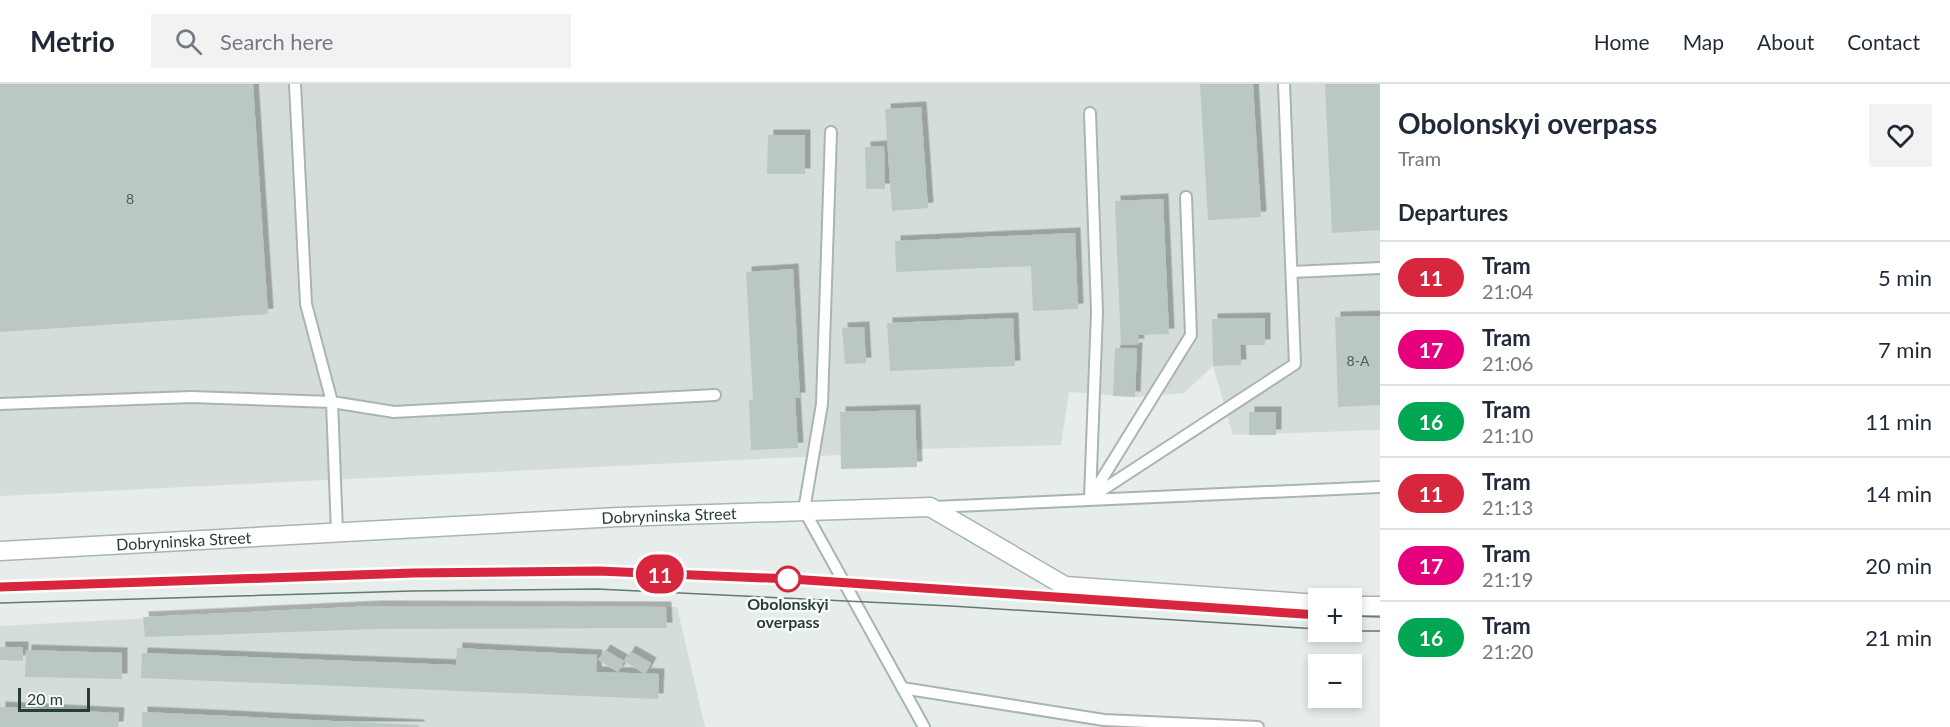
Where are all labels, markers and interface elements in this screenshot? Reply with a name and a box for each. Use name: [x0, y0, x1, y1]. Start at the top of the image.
search box: [151, 14, 571, 68]
text: Metrio: [30, 24, 115, 58]
icon: search: [172, 25, 205, 58]
text: Search here: [220, 28, 333, 55]
text: Home: [1594, 29, 1650, 54]
text: Map: [1683, 29, 1724, 54]
text: About: [1757, 29, 1814, 54]
text: Contact: [1847, 29, 1920, 54]
button: heart: [1869, 104, 1932, 167]
text: Obolonskyi overpass: [1398, 106, 1657, 140]
text: Tram: [1398, 146, 1441, 170]
house number: 8: [126, 190, 134, 207]
text: Departures: [1398, 199, 1508, 226]
text: Tram: [1482, 252, 1531, 279]
text: 5 min: [1878, 264, 1932, 291]
text: 11: [1419, 265, 1443, 290]
text: 21:04: [1482, 279, 1533, 303]
text: Tram: [1482, 324, 1531, 351]
text: 7 min: [1878, 336, 1932, 363]
text: 17: [1419, 337, 1443, 362]
text: 21:06: [1482, 351, 1533, 375]
house number: 8-А: [1347, 352, 1370, 369]
text: Tram: [1482, 396, 1531, 423]
text: 11 min: [1865, 408, 1932, 435]
text: 16: [1419, 409, 1443, 434]
text: 21:10: [1482, 423, 1533, 447]
text: Tram: [1482, 468, 1531, 495]
text: 14 min: [1865, 480, 1932, 507]
text: 11: [1419, 481, 1443, 506]
text: 21:13: [1482, 495, 1533, 519]
street label: Dobryninska Street: [601, 503, 737, 527]
street label: Dobryninska Street: [116, 527, 252, 554]
text: Tram: [1482, 540, 1531, 567]
text: 20 min: [1865, 552, 1932, 579]
text: 17: [1419, 553, 1443, 578]
line badge: 11: [633, 554, 687, 594]
text: 11: [648, 562, 672, 587]
marker: Obolonskyi overpass: [775, 566, 801, 592]
text: 21:19: [1482, 567, 1533, 591]
map controls: [1308, 588, 1362, 708]
button: +: [1308, 588, 1362, 642]
place label: Obolonskyi overpass: [747, 594, 829, 631]
text: Tram: [1482, 612, 1531, 639]
text: 21 min: [1865, 624, 1932, 651]
text: 16: [1419, 625, 1443, 650]
text: 21:20: [1482, 639, 1533, 663]
button: −: [1308, 654, 1362, 708]
scale bar: [18, 685, 90, 712]
text: 20 m: [27, 689, 63, 708]

